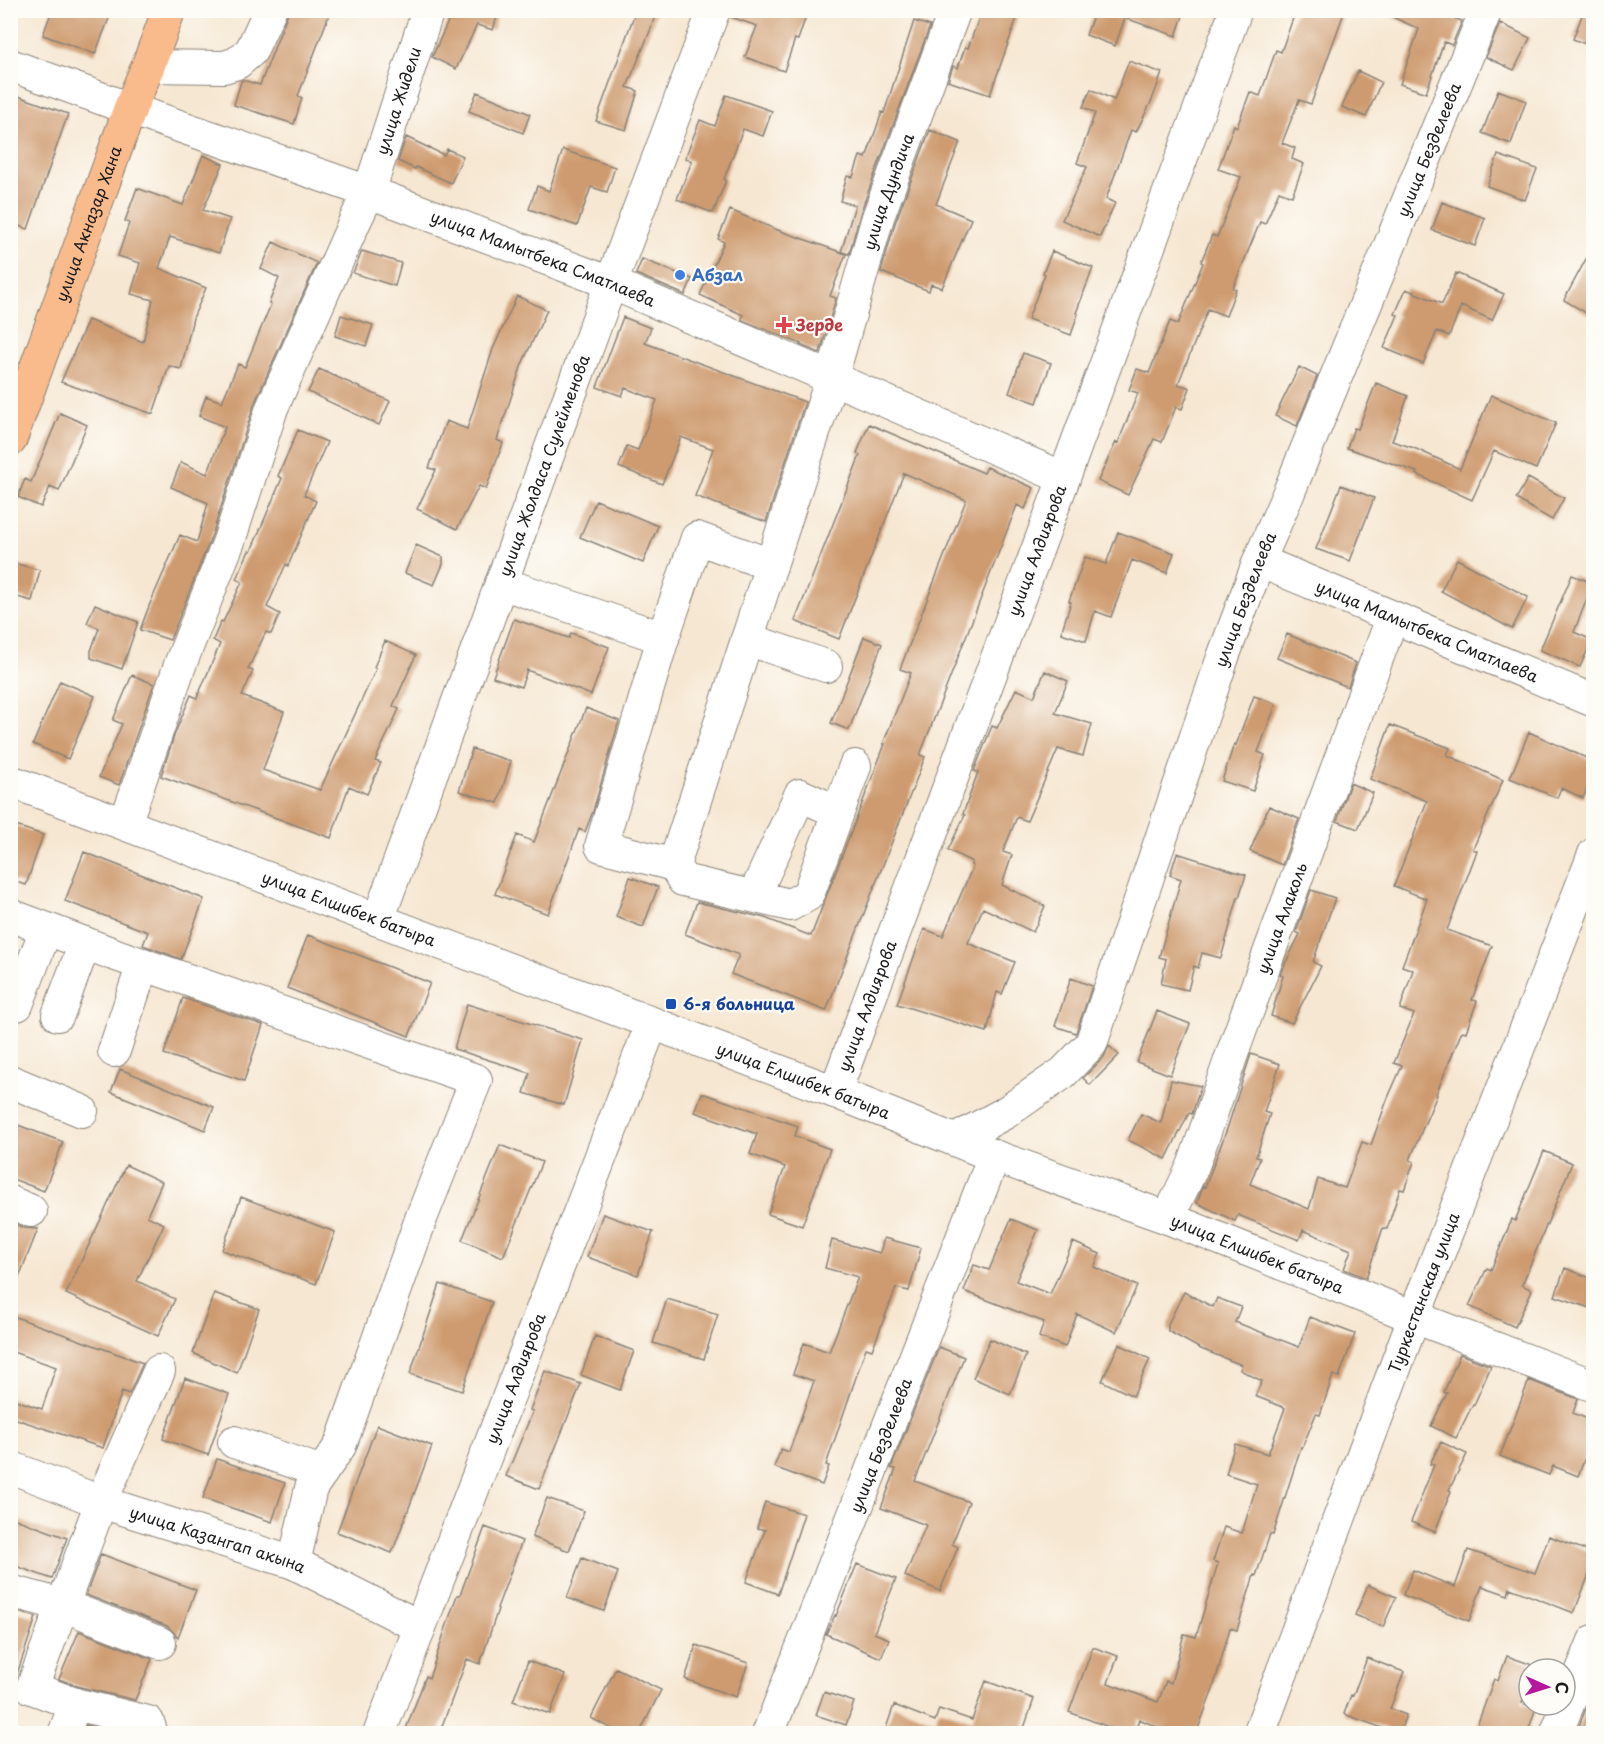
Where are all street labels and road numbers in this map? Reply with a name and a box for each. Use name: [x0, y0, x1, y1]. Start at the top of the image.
street label: улица Жидели: [369, 44, 426, 158]
street label: улица Безделеева: [1390, 79, 1466, 220]
street label: улица Дундича: [856, 129, 919, 253]
street label: улица Акназар Хана: [48, 142, 127, 305]
street label: улица Мамытбека Сматлаева: [428, 203, 659, 312]
street label: улица Жолдаса Сулейменова: [492, 351, 595, 579]
street label: улица Алдиярова: [1001, 481, 1071, 619]
street label: улица Безделеева: [1207, 528, 1281, 670]
street label: улица Мамытбека Сматлаева: [1312, 573, 1542, 687]
street label: улица Алаколь: [1249, 859, 1312, 977]
street label: улица Елшибек батыра: [259, 864, 440, 951]
street label: улица Алдиярова: [831, 936, 902, 1074]
street label: улица Елшибек батыра: [713, 1035, 894, 1124]
street label: улица Елшибек батыра: [1168, 1207, 1348, 1299]
street label: Туркестанская улица: [1381, 1208, 1465, 1376]
street label: улица Алдиярова: [479, 1309, 551, 1447]
street label: улица Безделеева: [843, 1374, 917, 1516]
street label: улица Казангап акына: [127, 1499, 310, 1578]

